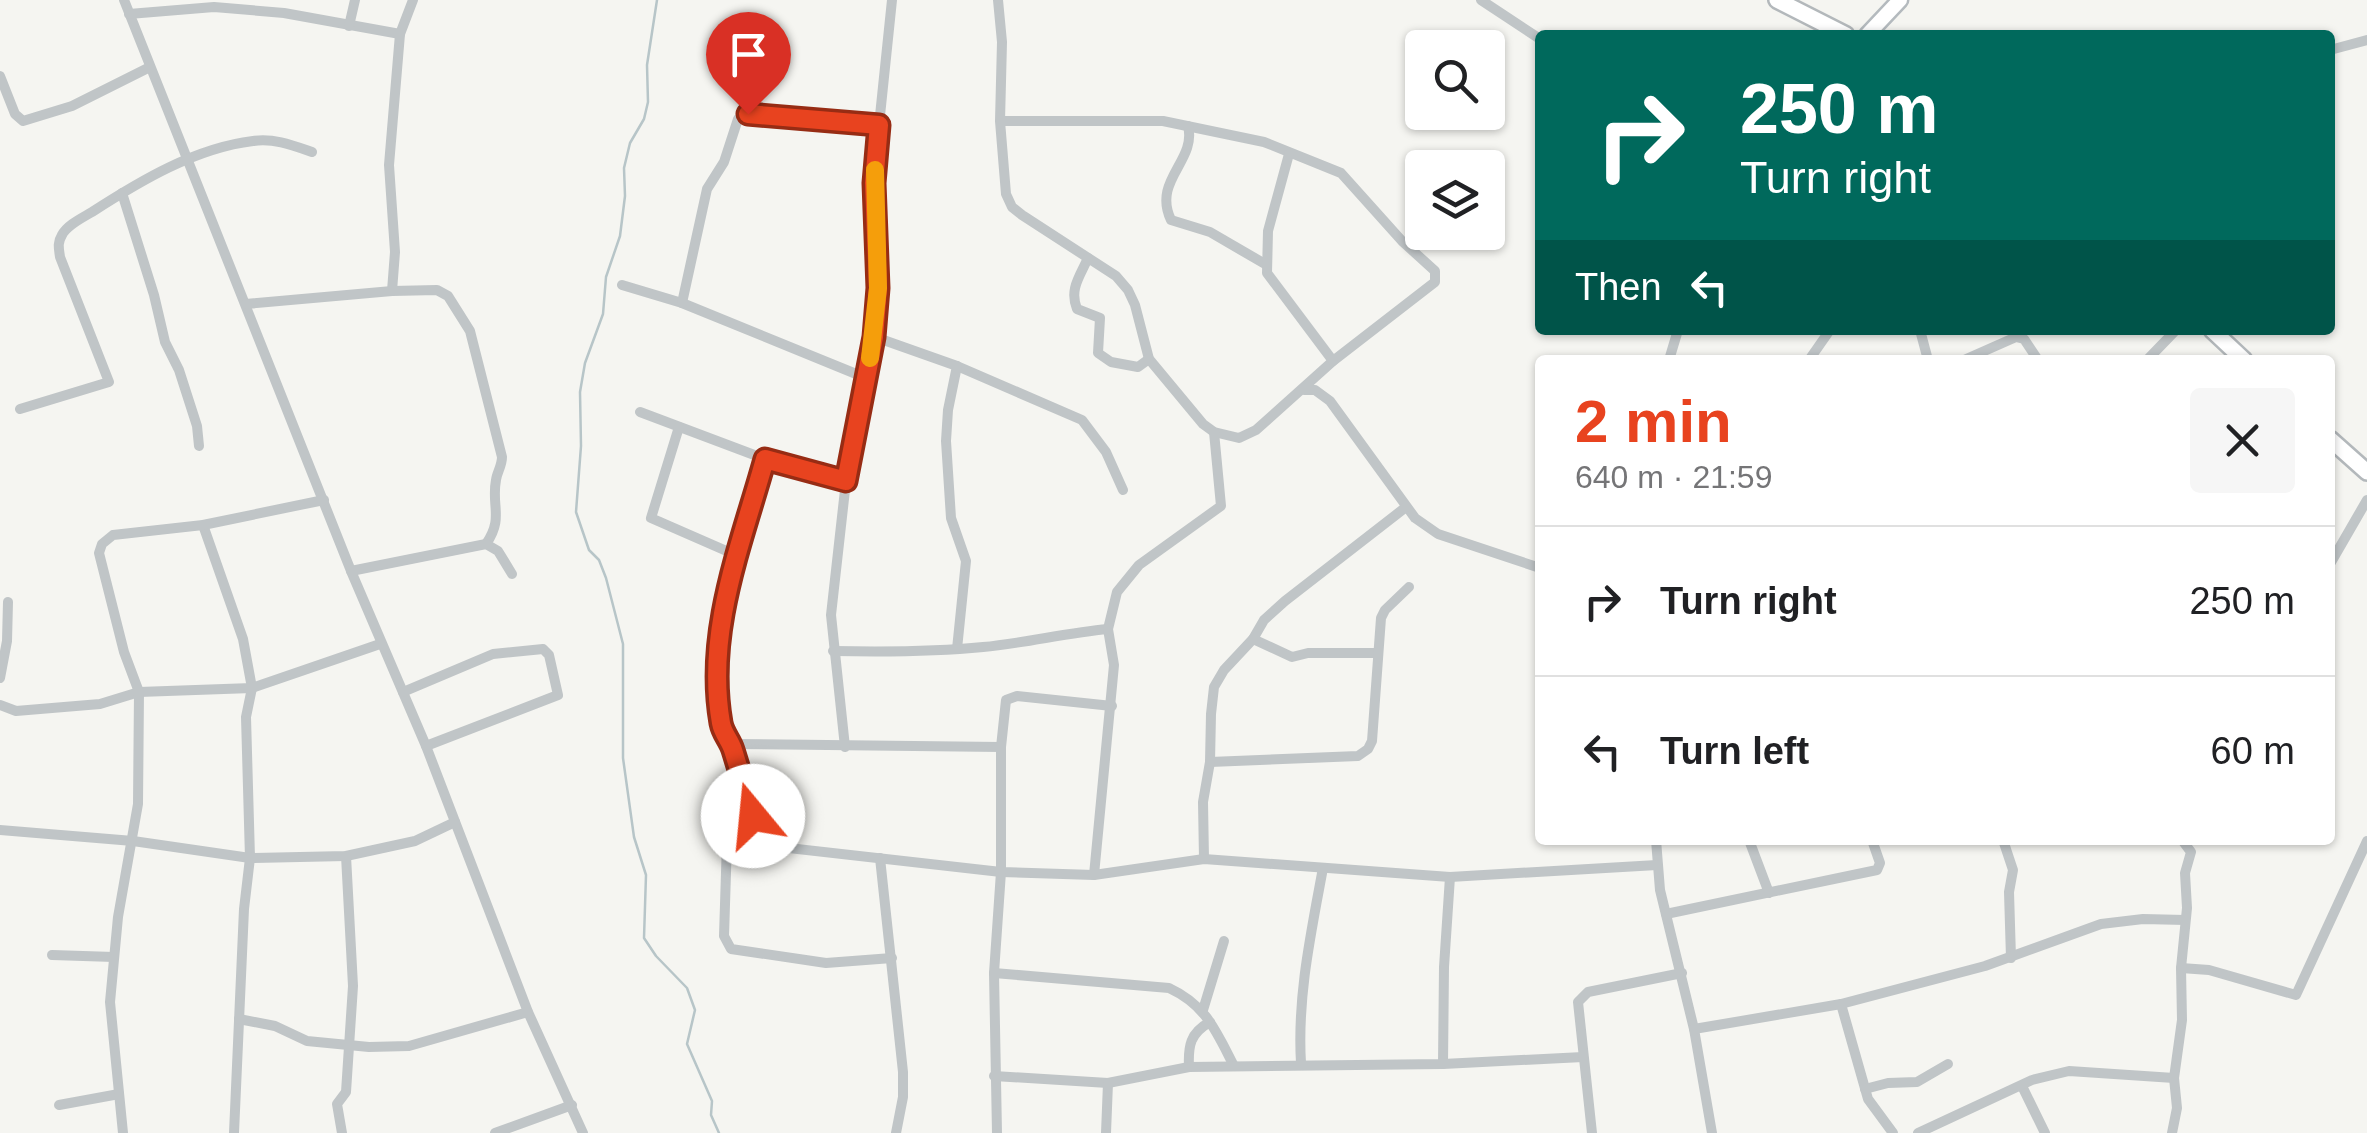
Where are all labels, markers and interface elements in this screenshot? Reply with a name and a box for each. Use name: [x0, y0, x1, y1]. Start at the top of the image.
pin: [706, 12, 791, 115]
icon: arrive: [721, 27, 776, 82]
map controls: [1405, 30, 1505, 250]
button: search: [1405, 30, 1505, 130]
icon: right: [1575, 70, 1705, 200]
text: 250 m: [1740, 70, 1938, 148]
button: layers: [1405, 150, 1505, 250]
text: Turn right: [1740, 152, 1931, 203]
icon: left: [1682, 260, 1737, 315]
text: Then: [1575, 266, 1662, 308]
text: 2 min: [1575, 388, 1732, 455]
button: close: [2190, 388, 2295, 493]
text: 640 m · 21:59: [1575, 459, 1772, 495]
icon: right: [1575, 574, 1630, 629]
text: Turn right: [1660, 580, 1837, 622]
text: 250 m: [2189, 580, 2295, 622]
icon: left: [1575, 724, 1630, 779]
text: Turn left: [1660, 730, 1809, 772]
text: 60 m: [2211, 730, 2295, 772]
position arrow: [701, 764, 805, 868]

